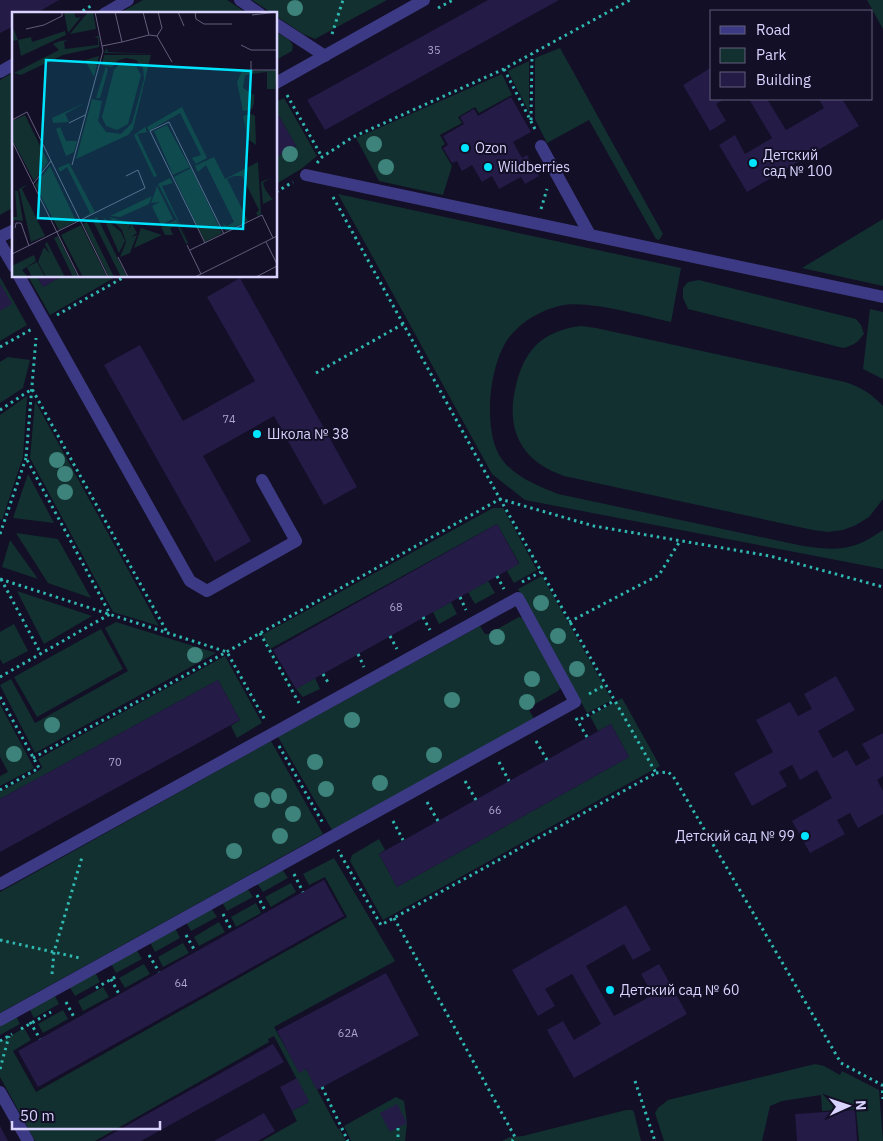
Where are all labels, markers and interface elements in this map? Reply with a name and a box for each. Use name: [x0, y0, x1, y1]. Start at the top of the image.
legend: [710, 10, 873, 100]
inset map: [12, 12, 278, 278]
text: Road: [756, 20, 791, 39]
house number: 35: [427, 43, 441, 57]
text: Park: [756, 45, 786, 64]
text: Building: [756, 70, 811, 89]
place label: Ozon: [475, 139, 507, 157]
marker: Ozon: [459, 142, 471, 154]
place label: Детский сад № 100: [763, 146, 832, 180]
marker: Детский сад № 100: [747, 157, 759, 169]
place label: Wildberries: [498, 158, 570, 176]
marker: Wildberries: [482, 161, 494, 173]
house number: 74: [222, 412, 236, 426]
place label: Школа № 38: [267, 425, 349, 443]
marker: Школа № 38: [251, 428, 263, 440]
house number: 68: [389, 600, 403, 614]
house number: 70: [108, 755, 122, 769]
house number: 66: [488, 803, 502, 817]
place label: Детский сад № 99: [675, 827, 795, 845]
marker: Детский сад № 99: [799, 830, 811, 842]
house number: 64: [174, 976, 188, 990]
place label: Детский сад № 60: [620, 981, 740, 999]
marker: Детский сад № 60: [604, 984, 616, 996]
house number: 62А: [338, 1026, 358, 1040]
north arrow: [823, 1081, 873, 1131]
scale bar: [12, 1098, 160, 1130]
text: N: [852, 1100, 870, 1111]
text: 50 m: [20, 1106, 55, 1125]

